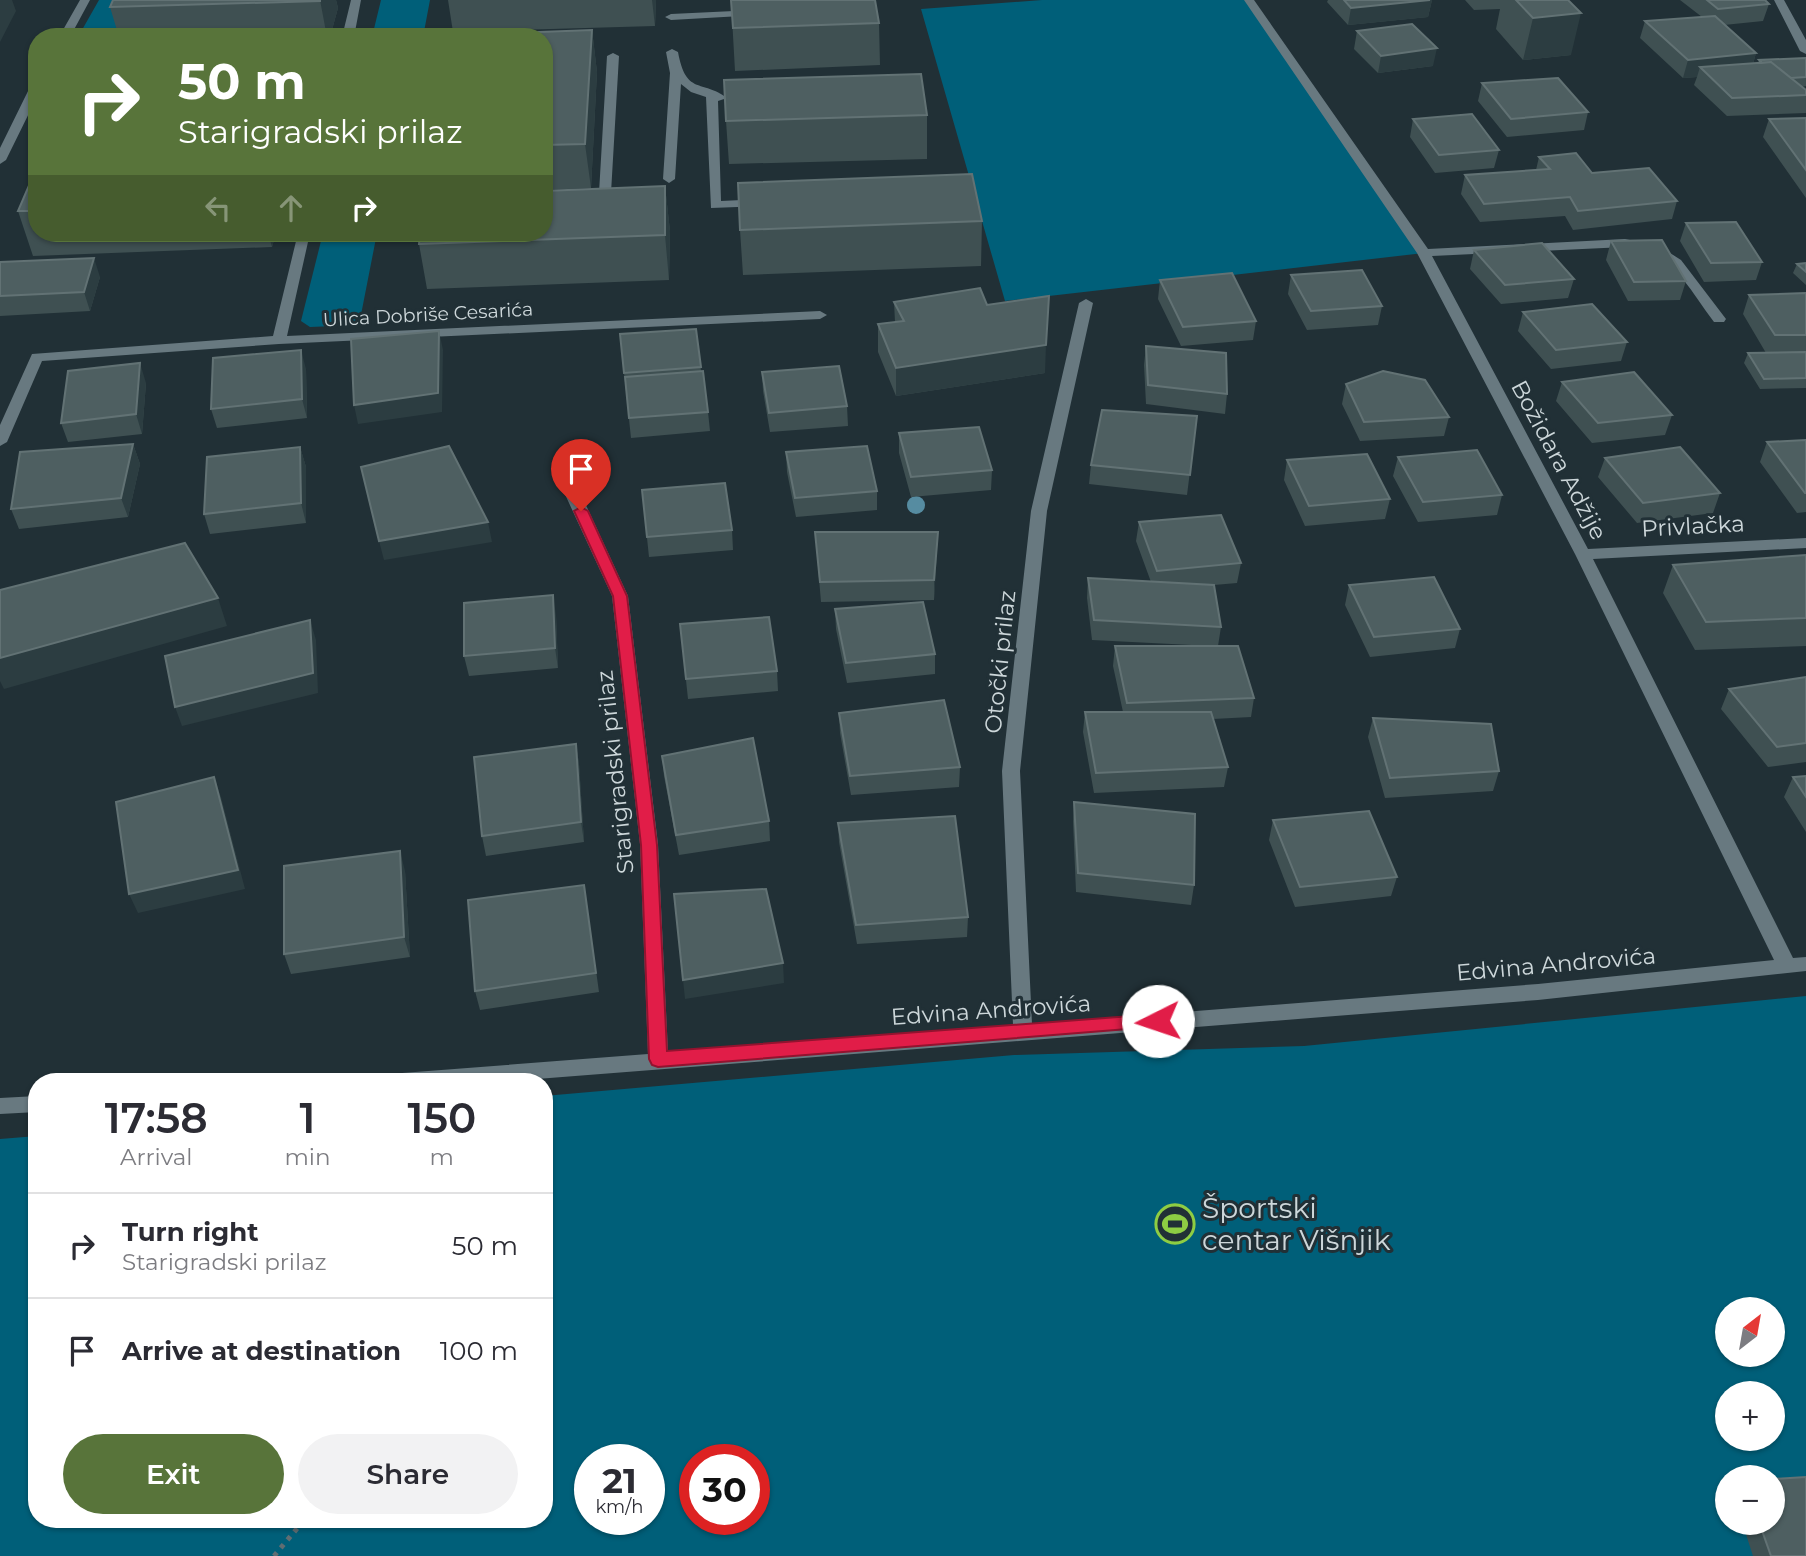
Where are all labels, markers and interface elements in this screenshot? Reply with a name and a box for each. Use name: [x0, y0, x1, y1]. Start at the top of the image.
text: 50 m: [178, 52, 306, 111]
icon: right: [63, 56, 154, 147]
text: Starigradski prilaz: [178, 112, 463, 151]
icon: left: [199, 189, 237, 227]
icon: ahead: [272, 189, 310, 227]
icon: right: [345, 189, 383, 227]
street label: Ulica Dobriše Cesarića: [322, 298, 534, 331]
street label: Božidara Adžije: [1505, 375, 1613, 545]
pin: [551, 439, 611, 511]
icon: arrive: [562, 450, 600, 488]
street label: Privlačka: [1641, 509, 1745, 543]
street label: Otočki prilaz: [979, 589, 1021, 735]
street label: Starigradski prilaz: [590, 669, 640, 875]
street label: Edvina Androvića: [1455, 941, 1657, 987]
position arrow: [1121, 984, 1195, 1058]
street label: Edvina Androvića: [890, 989, 1092, 1031]
text: 17:58: [105, 1092, 208, 1144]
text: 1: [300, 1092, 316, 1144]
text: 150: [407, 1092, 476, 1144]
text: Arrival: [120, 1143, 193, 1171]
text: min: [284, 1143, 331, 1171]
text: m: [430, 1143, 454, 1171]
place label: Športski centar Višnjik: [1202, 1191, 1391, 1257]
sports icon: Športski centar Višnjik: [1154, 1203, 1196, 1245]
text: Turn right: [122, 1216, 258, 1248]
icon: right: [63, 1227, 101, 1265]
text: 50 m: [452, 1230, 518, 1262]
text: Starigradski prilaz: [122, 1248, 327, 1276]
north arrow: [1715, 1297, 1785, 1367]
map controls: [1715, 1297, 1785, 1535]
icon: arrive: [63, 1332, 101, 1370]
text: Arrive at destination: [122, 1335, 401, 1367]
text: 100 m: [440, 1335, 518, 1367]
button: +: [1715, 1381, 1785, 1451]
button: Exit: [63, 1434, 284, 1514]
button: Share: [298, 1434, 518, 1514]
speed limit sign: 30: [679, 1444, 770, 1535]
text: 21: [602, 1459, 637, 1502]
button: −: [1715, 1465, 1785, 1535]
text: km/h: [595, 1496, 644, 1518]

